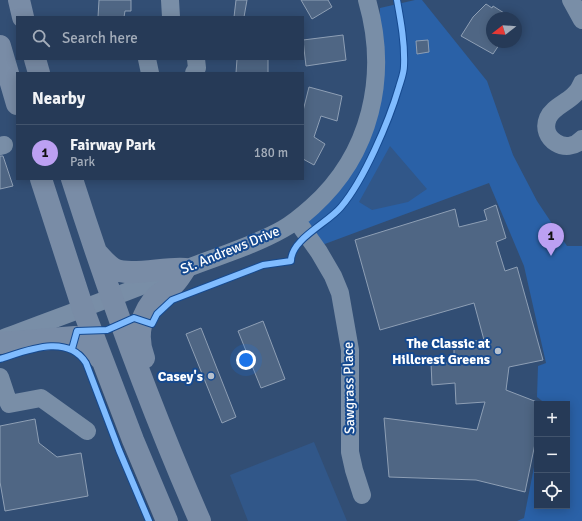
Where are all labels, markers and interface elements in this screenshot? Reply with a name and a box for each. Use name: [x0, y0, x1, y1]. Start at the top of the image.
north arrow: [486, 12, 522, 48]
search box: [16, 16, 304, 60]
icon: search: [30, 27, 52, 49]
text: Search here: [62, 29, 138, 47]
text: Nearby: [32, 88, 85, 109]
text: Fairway Park: [70, 136, 156, 154]
text: 1: [41, 145, 49, 161]
text: 180 m: [254, 145, 288, 161]
text: Park: [70, 154, 95, 170]
street label: St. Andrews Drive: [178, 222, 282, 278]
pin: 1: [538, 223, 564, 256]
place label: The Classic at Hillcrest Greens: [392, 335, 491, 368]
street label: Sawgrass Place: [340, 342, 358, 434]
marker: The Classic at Hillcrest Greens: [493, 346, 503, 356]
your location: [236, 350, 256, 370]
place label: Casey's: [158, 368, 203, 385]
marker: Casey's: [206, 371, 216, 381]
map controls: [534, 401, 570, 509]
button: +: [534, 401, 570, 437]
button: −: [534, 437, 570, 473]
button: locate: [534, 473, 570, 509]

